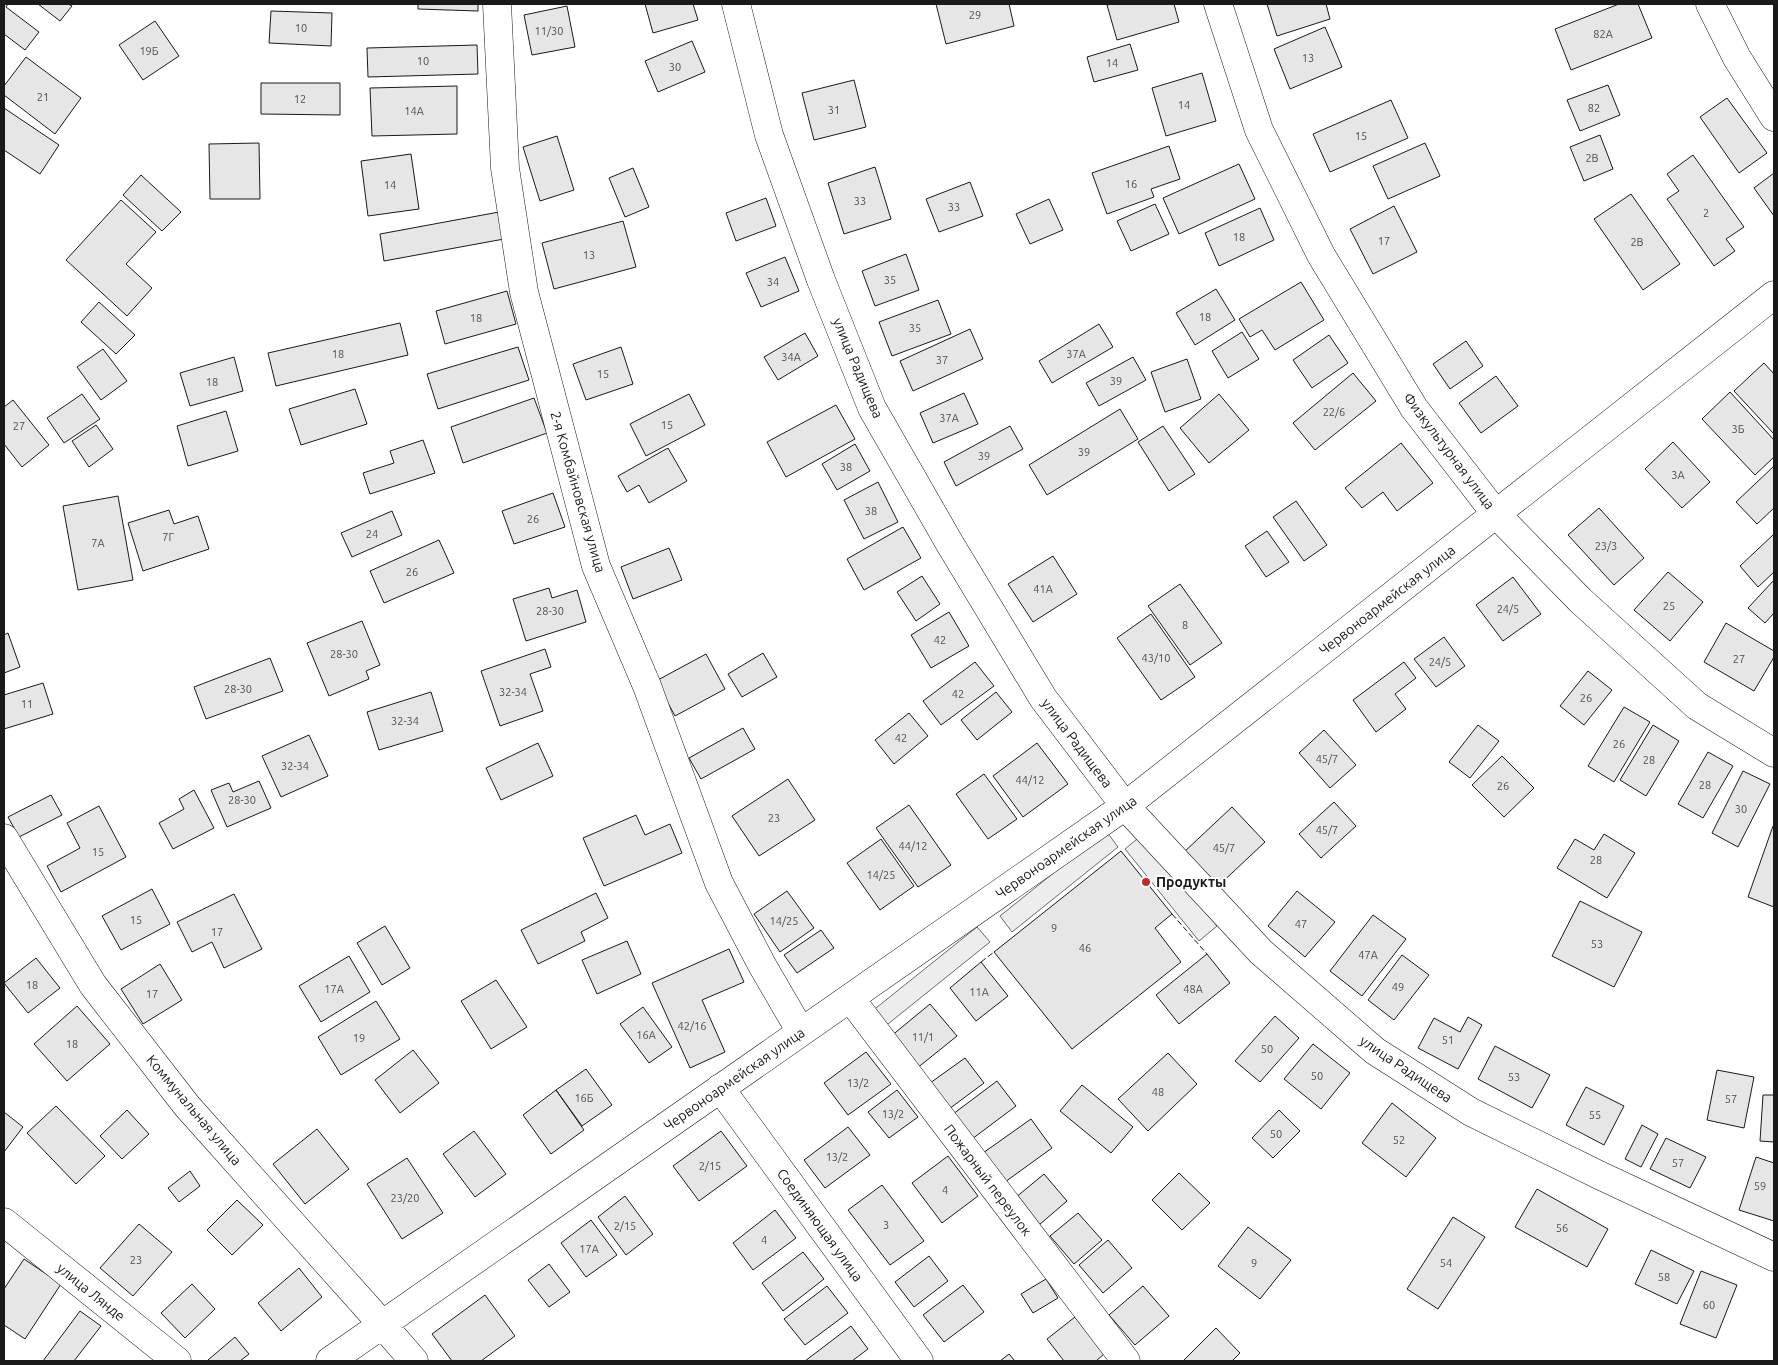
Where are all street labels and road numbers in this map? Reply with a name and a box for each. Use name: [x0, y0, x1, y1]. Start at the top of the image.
street label: улица Радищева: [830, 315, 886, 421]
street label: Физкультурная улица: [1400, 390, 1498, 512]
street label: 2-я Комбайновская улица: [547, 409, 609, 575]
street label: Червоноармейская улица: [1316, 542, 1458, 658]
street label: улица Радищева: [1038, 695, 1116, 791]
street label: Червоноармейская улица: [992, 792, 1140, 902]
street label: Червоноармейская улица: [660, 1024, 808, 1134]
street label: улица Радищева: [1357, 1032, 1455, 1106]
street label: Коммунальная улица: [143, 1052, 245, 1168]
street label: Пожарный переулок: [941, 1121, 1035, 1239]
street label: Соединяющая улица: [774, 1165, 866, 1285]
street label: улица Лянде: [54, 1260, 128, 1324]

